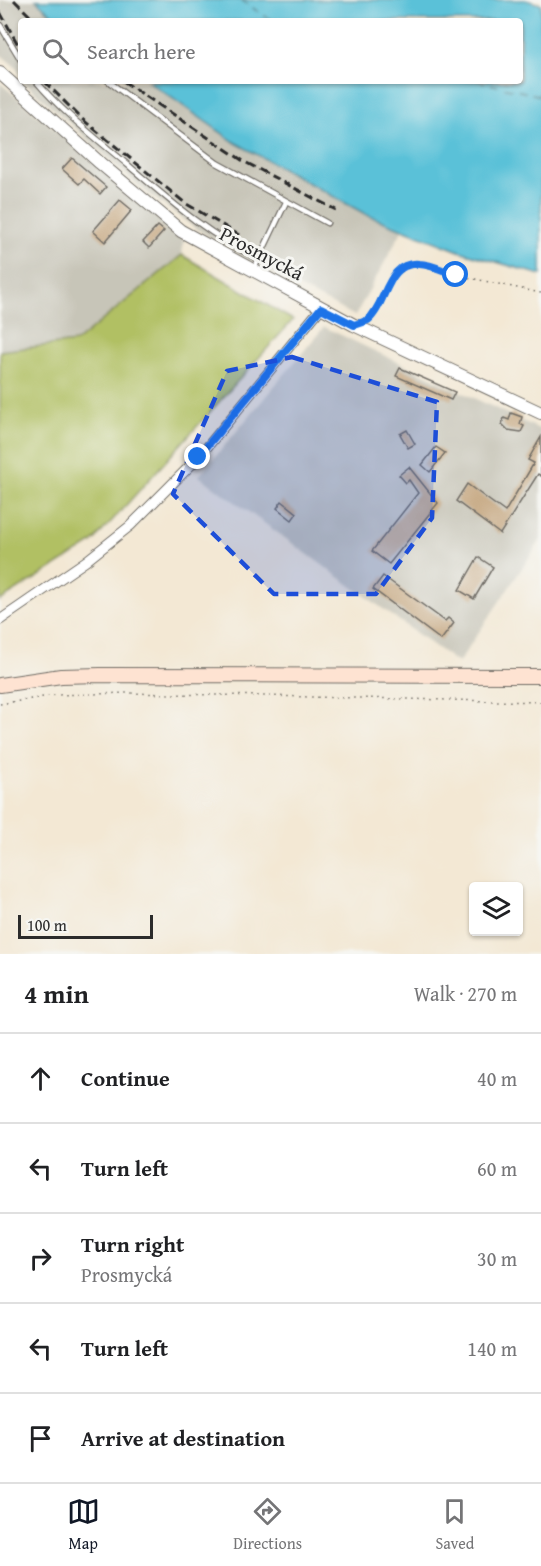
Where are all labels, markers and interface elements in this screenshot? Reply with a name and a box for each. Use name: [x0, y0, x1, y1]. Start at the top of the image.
search box: [18, 18, 523, 84]
icon: search: [39, 35, 72, 68]
text: Search here: [87, 35, 196, 67]
street label: Prosmycká: [215, 219, 310, 287]
route start: [442, 261, 468, 287]
route end: [184, 443, 210, 469]
map controls: [469, 882, 523, 936]
button: layers: [469, 882, 523, 936]
scale bar: [18, 912, 153, 940]
text: 100 m: [27, 913, 67, 937]
text: 4 min: [24, 974, 89, 1013]
text: Walk · 270 m: [414, 979, 517, 1008]
icon: ahead: [24, 1062, 57, 1095]
text: Continue: [81, 1062, 170, 1094]
text: 40 m: [477, 1064, 517, 1093]
icon: left: [24, 1152, 57, 1185]
text: Turn left: [81, 1152, 168, 1184]
text: 60 m: [477, 1154, 517, 1183]
text: Turn right: [81, 1228, 184, 1260]
icon: right: [24, 1242, 57, 1275]
text: 30 m: [477, 1244, 517, 1273]
text: Prosmycká: [81, 1260, 172, 1289]
icon: left: [24, 1332, 57, 1365]
text: Turn left: [81, 1332, 168, 1364]
text: 140 m: [467, 1334, 517, 1363]
icon: arrive: [24, 1422, 57, 1455]
text: Arrive at destination: [81, 1422, 285, 1454]
tab: Map: [67, 1495, 100, 1555]
tab: Directions: [233, 1495, 302, 1555]
tab: Saved: [435, 1495, 474, 1555]

